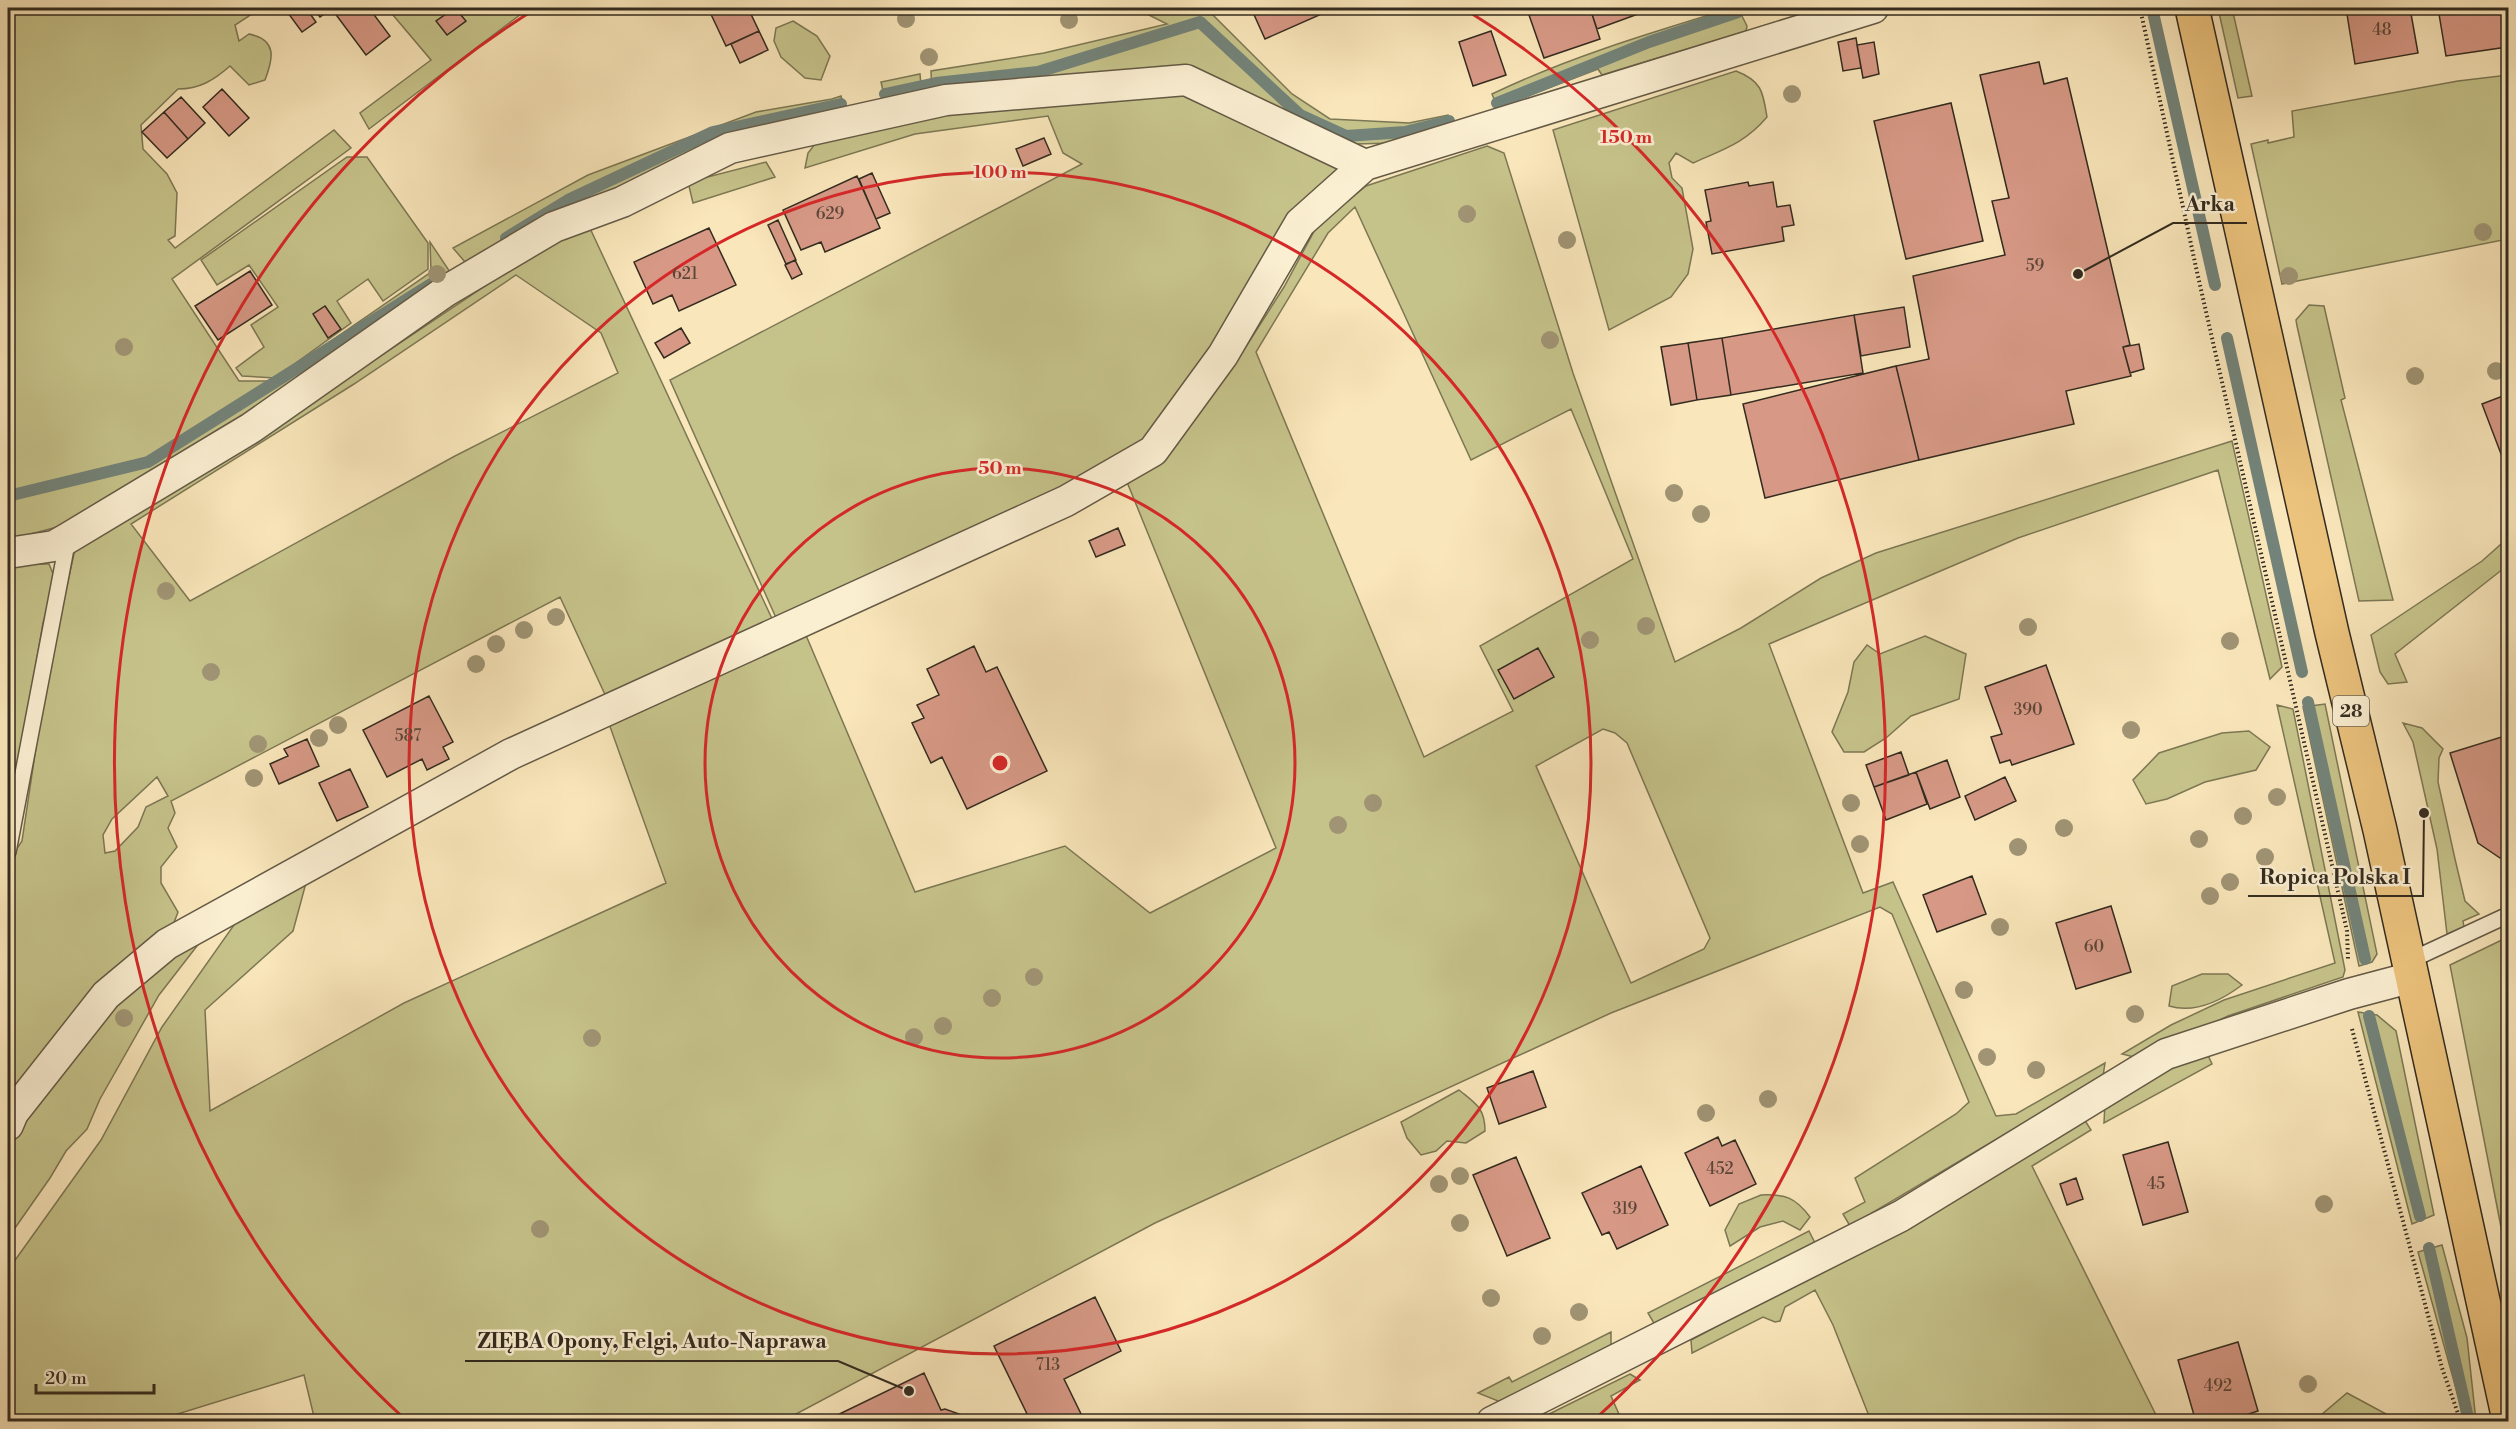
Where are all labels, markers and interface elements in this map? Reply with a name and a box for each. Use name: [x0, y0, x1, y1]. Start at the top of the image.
house number: 48: [2372, 20, 2392, 40]
text: 150 m: [1600, 126, 1653, 149]
text: 100 m: [973, 161, 1027, 184]
callout: Arka: [2173, 184, 2247, 223]
text: Arka: [2184, 192, 2236, 218]
house number: 629: [816, 204, 845, 224]
house number: 59: [2026, 256, 2045, 276]
house number: 621: [672, 264, 698, 284]
text: 50 m: [978, 457, 1022, 480]
road number: 28: [2333, 696, 2369, 726]
house number: 390: [2013, 700, 2043, 720]
house number: 587: [395, 726, 421, 746]
centre of rings: [990, 753, 1010, 773]
callout: Ropica Polska I: [2248, 857, 2423, 896]
text: Ropica Polska I: [2259, 865, 2411, 891]
house number: 60: [2084, 937, 2104, 957]
house number: 452: [1706, 1159, 1734, 1179]
house number: 45: [2147, 1174, 2165, 1194]
house number: 319: [1613, 1199, 1638, 1219]
callout: ZIĘBA Opony, Felgi, Auto-Naprawa: [465, 1322, 838, 1361]
text: ZIĘBA Opony, Felgi, Auto-Naprawa: [477, 1329, 827, 1355]
house number: 713: [1036, 1355, 1060, 1375]
scale bar: [36, 1357, 154, 1395]
text: 20 m: [45, 1367, 87, 1390]
house number: 492: [2204, 1376, 2232, 1396]

